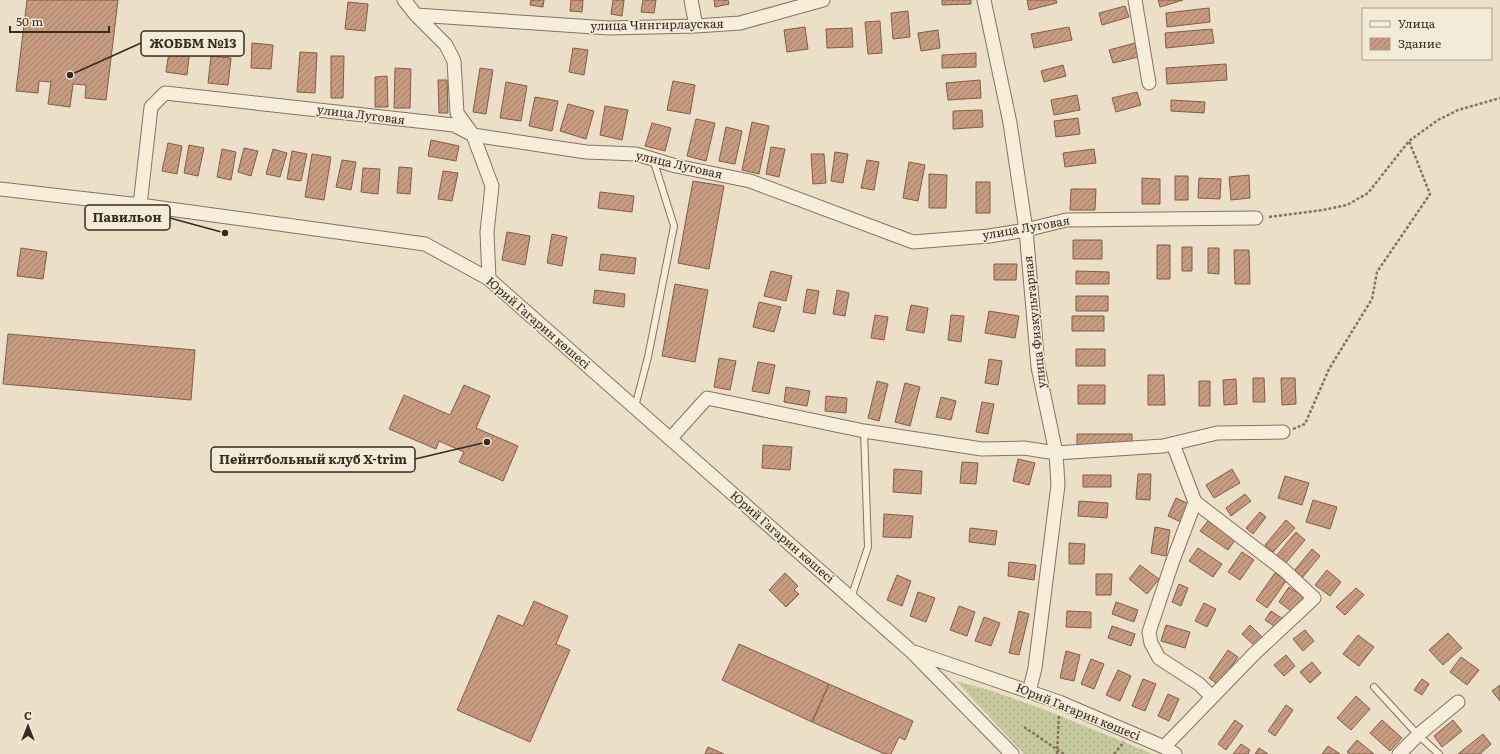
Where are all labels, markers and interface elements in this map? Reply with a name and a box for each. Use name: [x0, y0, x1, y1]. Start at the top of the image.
scale bar: [10, 8, 109, 34]
legend: [1362, 8, 1492, 60]
text: 50 m: [16, 12, 43, 30]
street label: улица Чингирлауская: [590, 14, 724, 34]
text: Улица: [1398, 14, 1436, 32]
callout: ЖОББМ №13: [141, 31, 244, 56]
text: ЖОББМ №13: [150, 33, 236, 52]
text: Здание: [1398, 34, 1441, 52]
street label: улица Луговая: [316, 100, 406, 128]
street label: улица Луговая: [634, 145, 724, 183]
callout: Павильон: [85, 205, 170, 230]
text: Павильон: [92, 207, 162, 226]
street label: улица Луговая: [981, 210, 1071, 244]
street label: улица Физкультарная: [1018, 255, 1050, 389]
street label: Юрий Гагарин көшесі: [483, 272, 595, 373]
callout: Пейнтбольный клуб X-trim: [211, 447, 415, 472]
text: Пейнтбольный клуб X-trim: [219, 449, 407, 468]
street label: Юрий Гагарин көшесі: [727, 486, 839, 587]
street label: Юрий Гагарин көшесі: [1013, 678, 1143, 744]
north arrow: [8, 706, 48, 746]
text: С: [24, 707, 32, 723]

